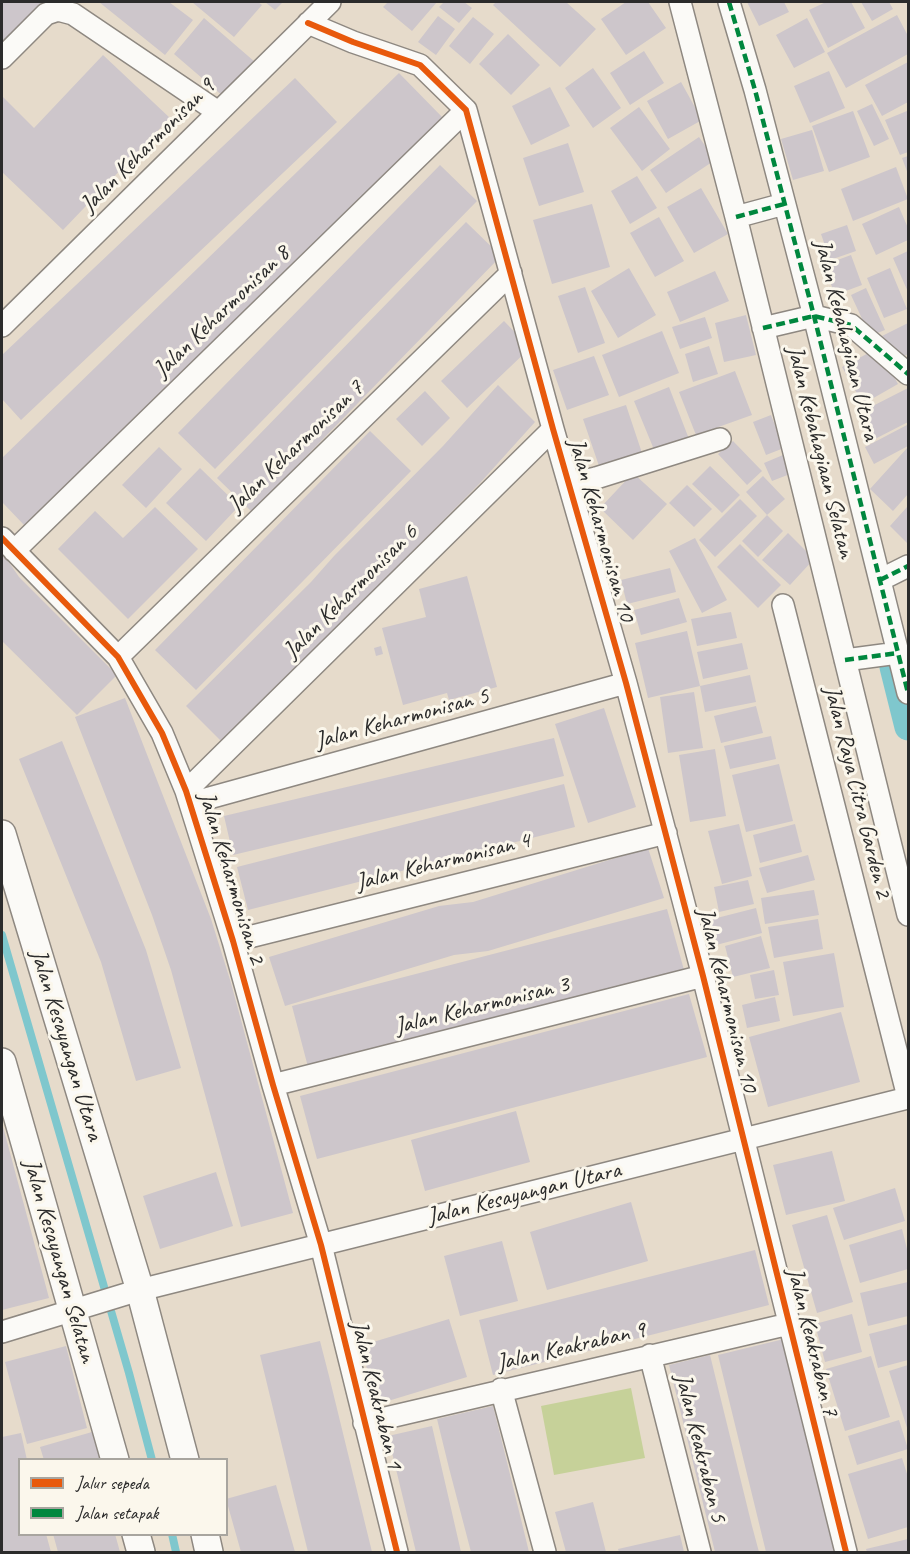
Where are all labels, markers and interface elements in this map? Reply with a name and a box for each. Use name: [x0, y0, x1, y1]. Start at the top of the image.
street label: Jalan Keharmonisan 9: [75, 73, 221, 219]
street label: Jalan Kebahagiaan Utara: [807, 237, 885, 443]
street label: Jalan Keharmonisan 8: [148, 240, 296, 384]
street label: Jalan Kebahagiaan Selatan: [780, 343, 860, 561]
street label: Jalan Keharmonisan 7: [222, 375, 370, 519]
street label: Jalan Keharmonisan 10: [561, 435, 641, 625]
street label: Jalan Keharmonisan 6: [278, 519, 424, 665]
street label: Jalan Keharmonisan 5: [312, 682, 492, 756]
street label: Jalan Raya Citra Garden 2: [817, 683, 897, 901]
street label: Jalan Keharmonisan 2: [191, 788, 271, 968]
street label: Jalan Keharmonisan 4: [353, 826, 533, 898]
street label: Jalan Keharmonisan 10: [690, 905, 764, 1095]
street label: Jalan Kesayangan Utara: [23, 946, 109, 1144]
street label: Jalan Keharmonisan 3: [392, 970, 572, 1042]
street label: Jalan Kesayangan Selatan: [16, 1156, 102, 1366]
street label: Jalan Kesayangan Utara: [424, 1156, 624, 1232]
street label: Jalan Keakraban 7: [780, 1265, 844, 1419]
street label: Jalan Keakraban 9: [494, 1316, 648, 1378]
street label: Jalan Keakraban 1: [344, 1318, 408, 1472]
street label: Jalan Keakraban 5: [668, 1371, 732, 1525]
legend: [18, 1458, 228, 1536]
text: Jalur sepeda: [76, 1472, 149, 1494]
text: Jalan setapak: [76, 1502, 158, 1524]

